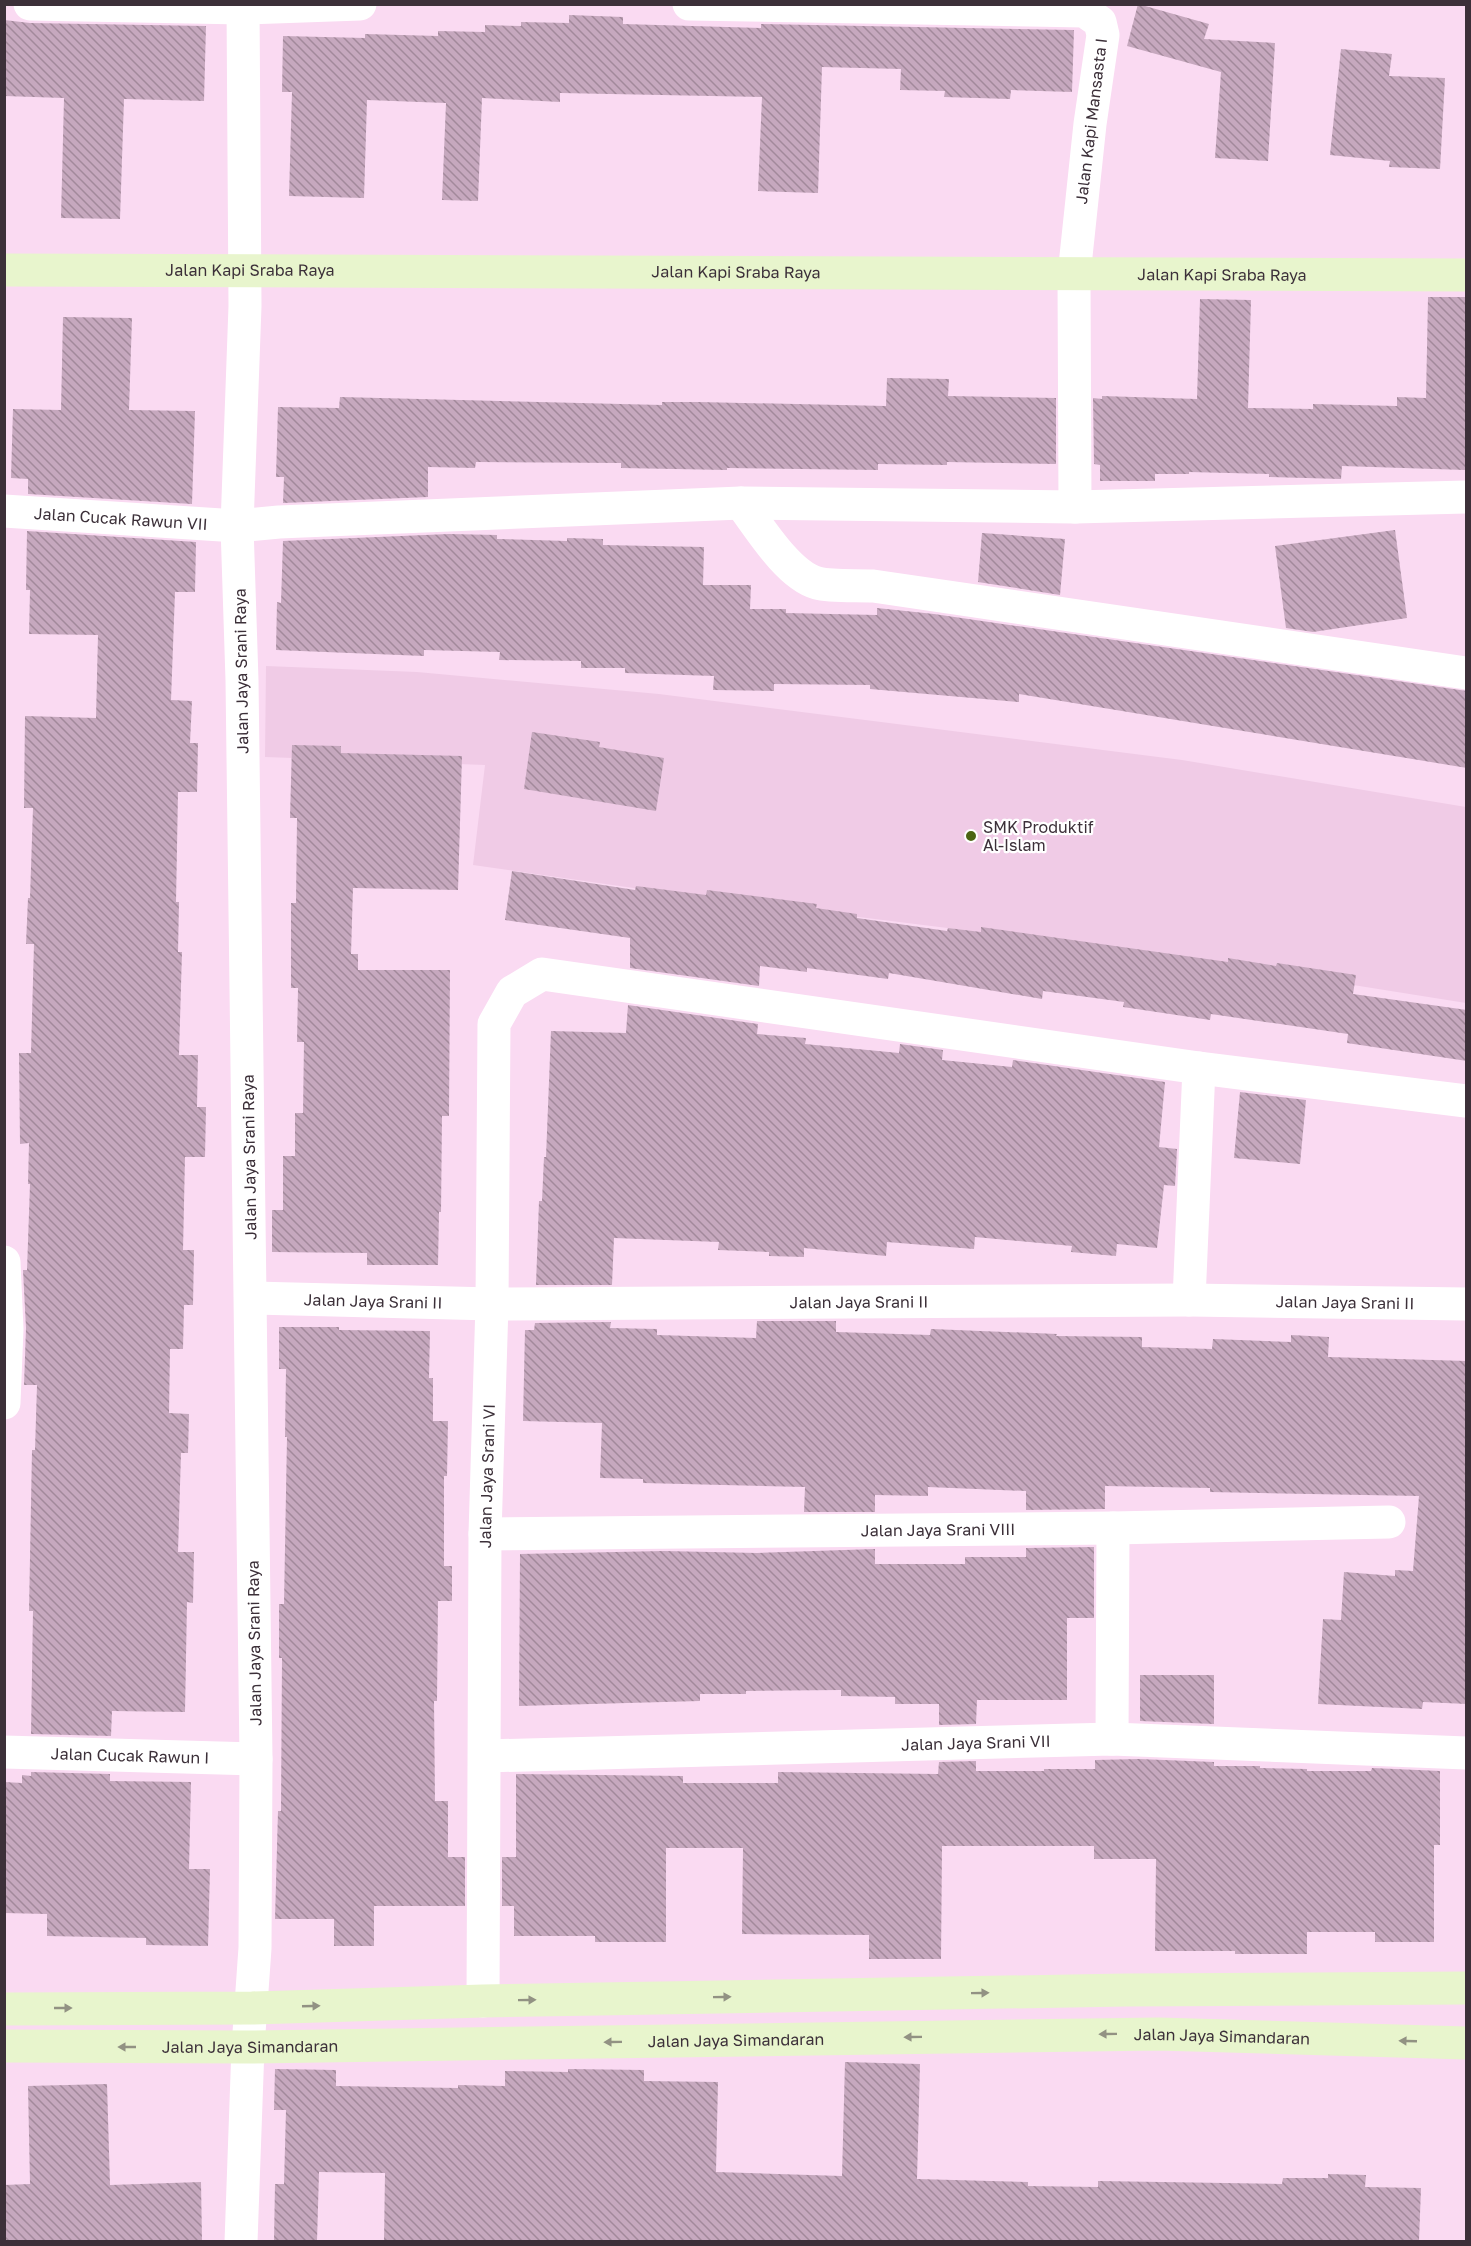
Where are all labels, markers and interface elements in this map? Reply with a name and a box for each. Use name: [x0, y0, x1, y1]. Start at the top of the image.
street label: Jalan Kapi Mansasta I: [1071, 37, 1111, 205]
street label: Jalan Kapi Sraba Raya: [165, 260, 335, 280]
street label: Jalan Kapi Sraba Raya: [651, 261, 821, 282]
street label: Jalan Kapi Sraba Raya: [1137, 264, 1307, 285]
street label: Jalan Cucak Rawun VII: [33, 503, 208, 534]
street label: Jalan Jaya Srani Raya: [230, 588, 252, 754]
place label: SMK Produktif Al-Islam: [983, 817, 1094, 855]
marker: SMK Produktif Al-Islam: [964, 829, 978, 843]
street label: Jalan Jaya Srani Raya: [238, 1074, 260, 1240]
street label: Jalan Jaya Srani II: [303, 1289, 443, 1313]
street label: Jalan Jaya Srani II: [789, 1291, 928, 1312]
street label: Jalan Jaya Srani II: [1275, 1291, 1414, 1313]
street label: Jalan Jaya Srani VI: [475, 1404, 499, 1548]
street label: Jalan Jaya Srani VIII: [861, 1519, 1015, 1540]
street label: Jalan Jaya Srani Raya: [243, 1560, 265, 1726]
street label: Jalan Jaya Srani VII: [901, 1731, 1051, 1755]
street label: Jalan Cucak Rawun I: [50, 1743, 209, 1768]
one-way arrow: [970, 1988, 989, 1998]
one-way arrow: [712, 1992, 731, 2002]
one-way arrow: [517, 1996, 536, 2005]
one-way arrow: [301, 2001, 320, 2011]
one-way arrow: [53, 2004, 72, 2013]
street label: Jalan Jaya Simandaran: [1133, 2024, 1310, 2048]
street label: Jalan Jaya Simandaran: [648, 2029, 824, 2051]
one-way arrow: [1099, 2029, 1118, 2039]
one-way arrow: [904, 2032, 923, 2042]
street label: Jalan Jaya Simandaran: [162, 2036, 338, 2057]
one-way arrow: [1399, 2036, 1418, 2046]
one-way arrow: [604, 2037, 623, 2047]
one-way arrow: [117, 2042, 136, 2052]

